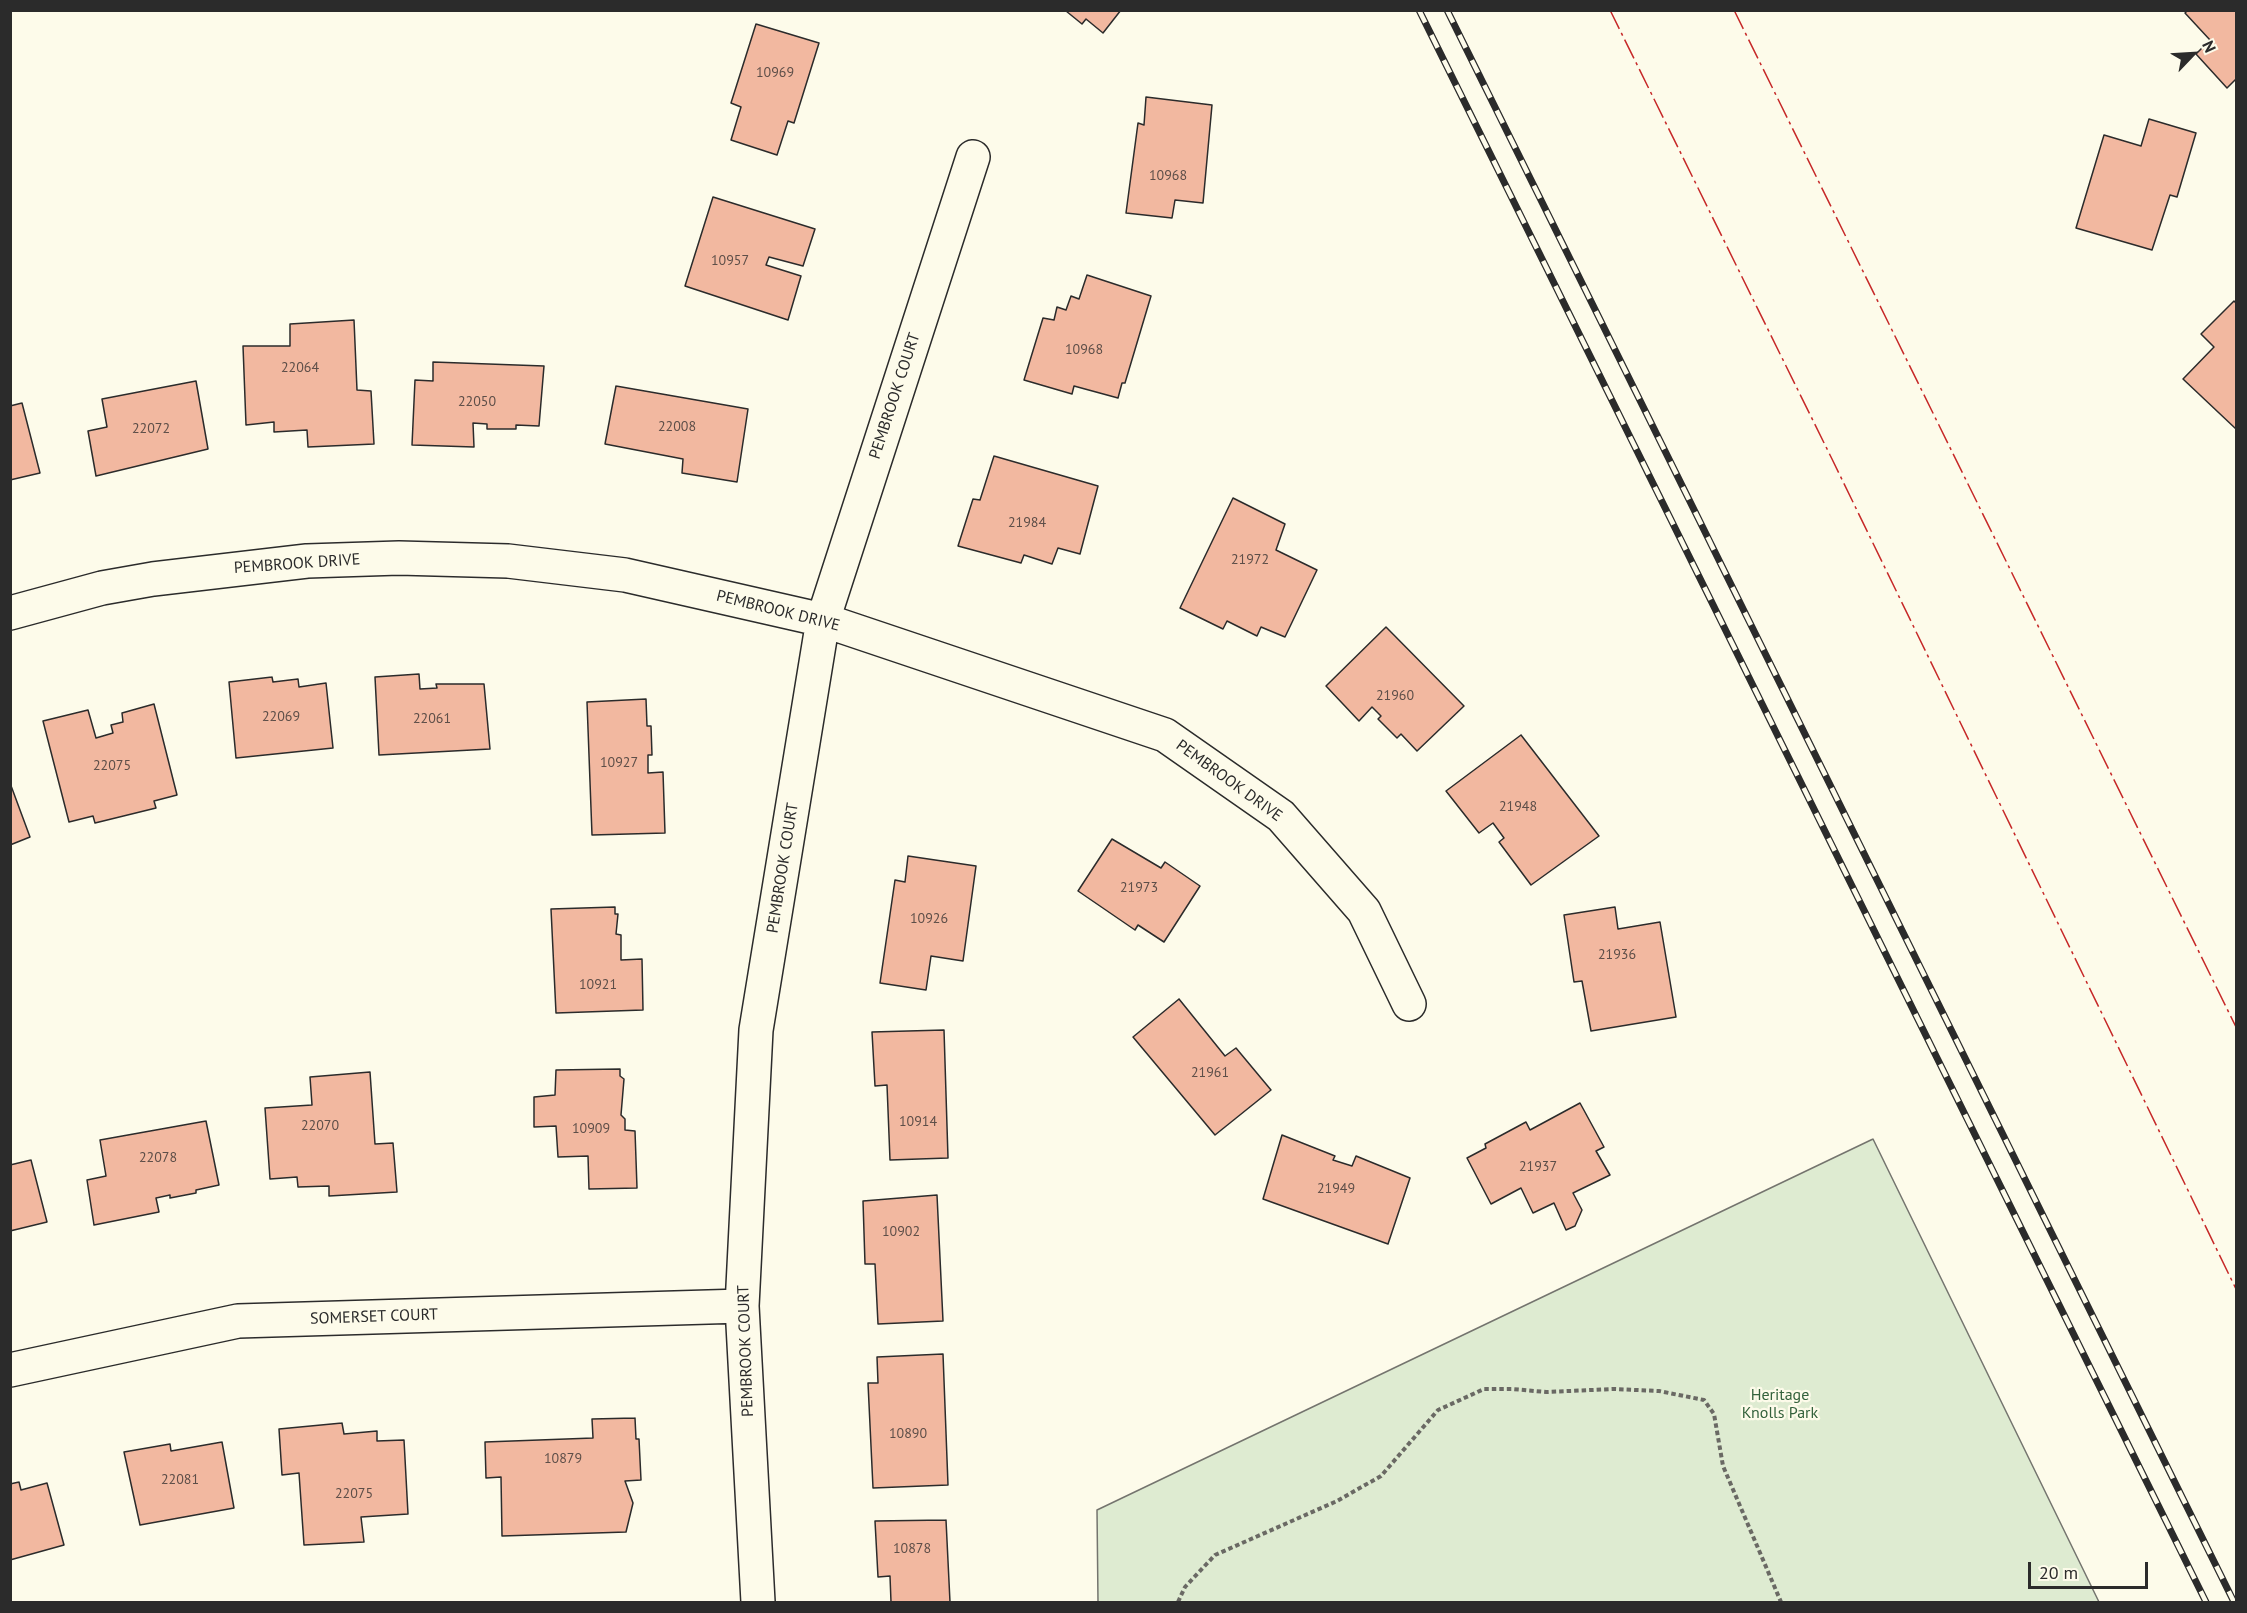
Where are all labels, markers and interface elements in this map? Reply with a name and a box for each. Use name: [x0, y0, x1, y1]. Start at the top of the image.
north arrow: [2163, 24, 2223, 84]
text: N: [2198, 37, 2221, 55]
house number: 10969: [756, 65, 794, 81]
house number: 10968: [1149, 168, 1187, 184]
house number: 10957: [711, 253, 749, 269]
street label: PEMBROOK COURT: [866, 330, 924, 462]
house number: 10968: [1065, 342, 1103, 358]
house number: 22064: [281, 360, 319, 376]
house number: 22050: [458, 394, 496, 410]
house number: 22008: [658, 419, 696, 435]
house number: 22072: [132, 421, 170, 437]
house number: 21984: [1008, 515, 1046, 531]
street label: PEMBROOK DRIVE: [233, 550, 361, 578]
house number: 21972: [1231, 552, 1269, 568]
street label: PEMBROOK DRIVE: [714, 586, 842, 636]
house number: 21960: [1376, 688, 1414, 704]
house number: 22069: [262, 709, 300, 725]
house number: 22061: [413, 711, 451, 727]
street label: PEMBROOK DRIVE: [1172, 736, 1286, 826]
house number: 10927: [600, 755, 638, 771]
house number: 22075: [93, 758, 131, 774]
house number: 21948: [1499, 799, 1537, 815]
street label: PEMBROOK COURT: [763, 801, 803, 935]
house number: 21973: [1120, 880, 1158, 896]
house number: 10926: [910, 911, 948, 927]
house number: 21936: [1598, 947, 1636, 963]
house number: 10921: [579, 977, 617, 993]
house number: 21961: [1191, 1065, 1229, 1081]
house number: 10914: [899, 1114, 937, 1130]
house number: 22070: [301, 1118, 339, 1134]
house number: 10909: [572, 1121, 610, 1137]
house number: 22078: [139, 1150, 177, 1166]
house number: 21937: [1519, 1159, 1557, 1175]
house number: 21949: [1317, 1181, 1355, 1197]
house number: 10902: [882, 1224, 920, 1240]
street label: PEMBROOK COURT: [734, 1285, 758, 1417]
street label: SOMERSET COURT: [310, 1305, 438, 1329]
park label: Heritage Knolls Park: [1742, 1385, 1818, 1423]
house number: 10890: [889, 1426, 927, 1442]
house number: 10879: [544, 1451, 582, 1467]
house number: 22081: [161, 1472, 199, 1488]
house number: 22075: [335, 1486, 373, 1502]
house number: 10878: [893, 1541, 931, 1557]
scale bar: [2031, 1550, 2151, 1588]
text: 20 m: [2039, 1561, 2078, 1584]

